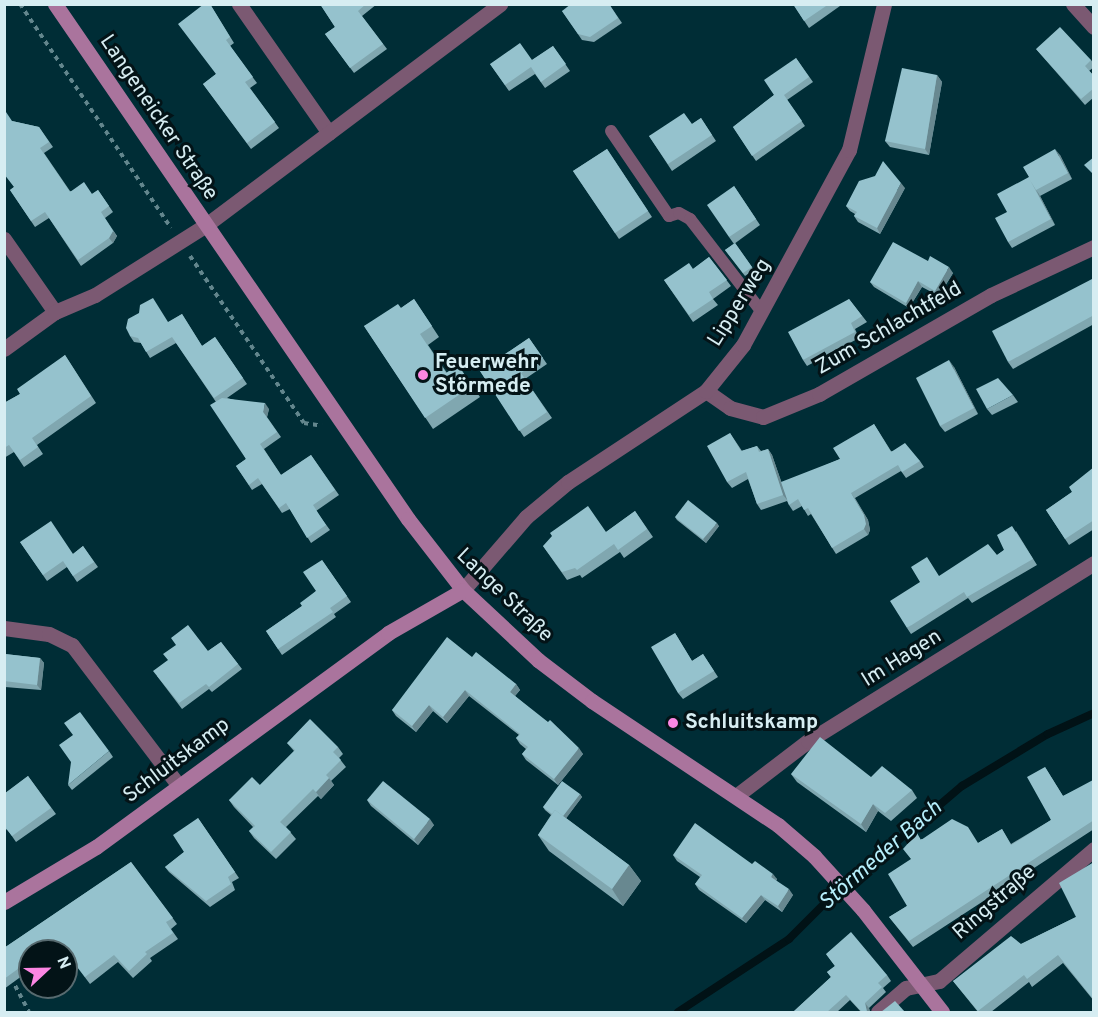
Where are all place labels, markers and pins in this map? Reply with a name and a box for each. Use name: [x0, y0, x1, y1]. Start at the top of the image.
place label: Feuerwehr Störmede: [435, 350, 539, 400]
marker: Feuerwehr Störmede: [416, 368, 430, 382]
place label: Schluitskamp: [685, 710, 818, 736]
marker: Schluitskamp: [666, 716, 680, 730]

